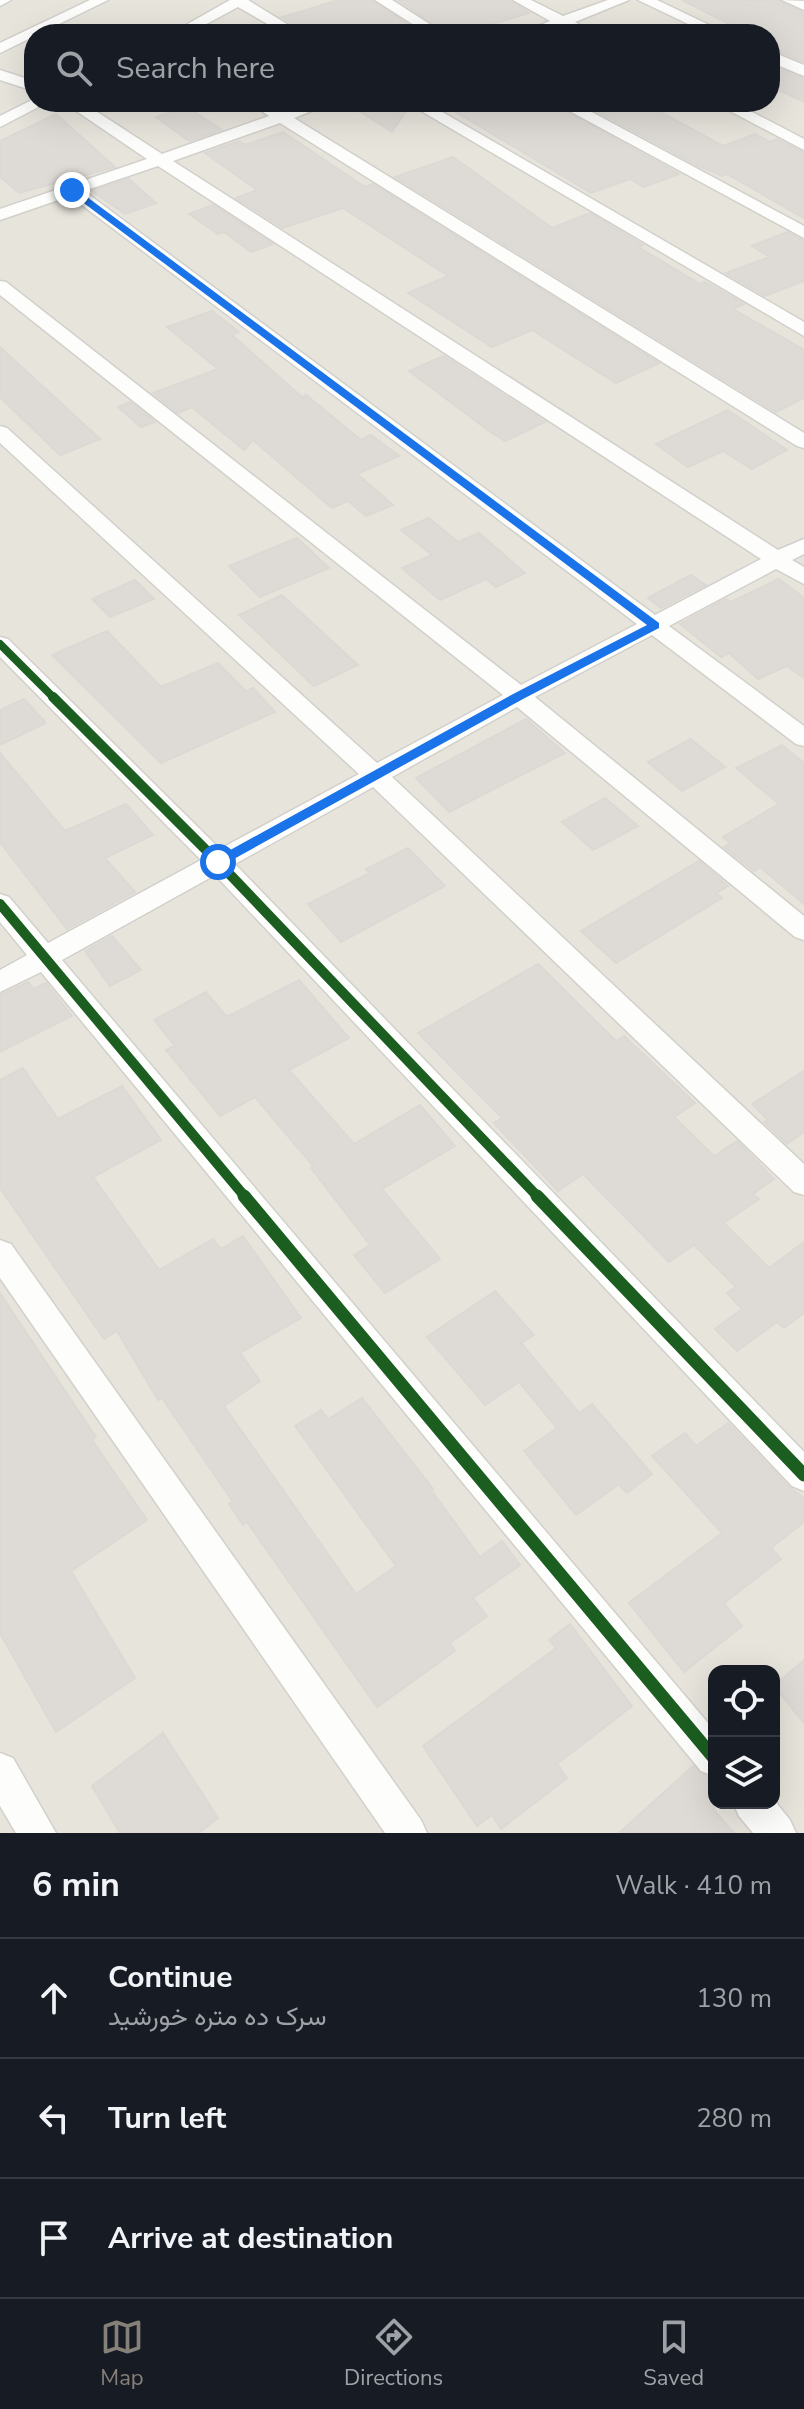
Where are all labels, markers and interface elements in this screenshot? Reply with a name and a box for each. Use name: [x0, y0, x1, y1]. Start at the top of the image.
search box: [24, 24, 780, 112]
icon: search: [52, 46, 96, 90]
text: Search here: [116, 48, 275, 89]
route end: [54, 172, 90, 208]
route start: [200, 844, 236, 880]
map controls: [708, 1665, 780, 1809]
button: locate: [708, 1665, 780, 1737]
button: layers: [708, 1737, 780, 1809]
text: 6 min: [32, 1862, 120, 1908]
text: Walk · 410 m: [615, 1868, 772, 1903]
text: Continue: [108, 1957, 233, 1998]
icon: ahead: [32, 1976, 76, 2020]
text: 130 m: [696, 1981, 772, 2016]
text: سرک ده متره خورشید: [108, 1999, 326, 2034]
icon: left: [32, 2096, 76, 2140]
text: Turn left: [108, 2098, 226, 2139]
text: 280 m: [696, 2101, 772, 2136]
icon: arrive: [32, 2216, 76, 2260]
text: Arrive at destination: [108, 2218, 393, 2259]
tab: Map: [100, 2315, 144, 2393]
tab: Directions: [344, 2315, 443, 2393]
tab: Saved: [643, 2315, 704, 2393]

